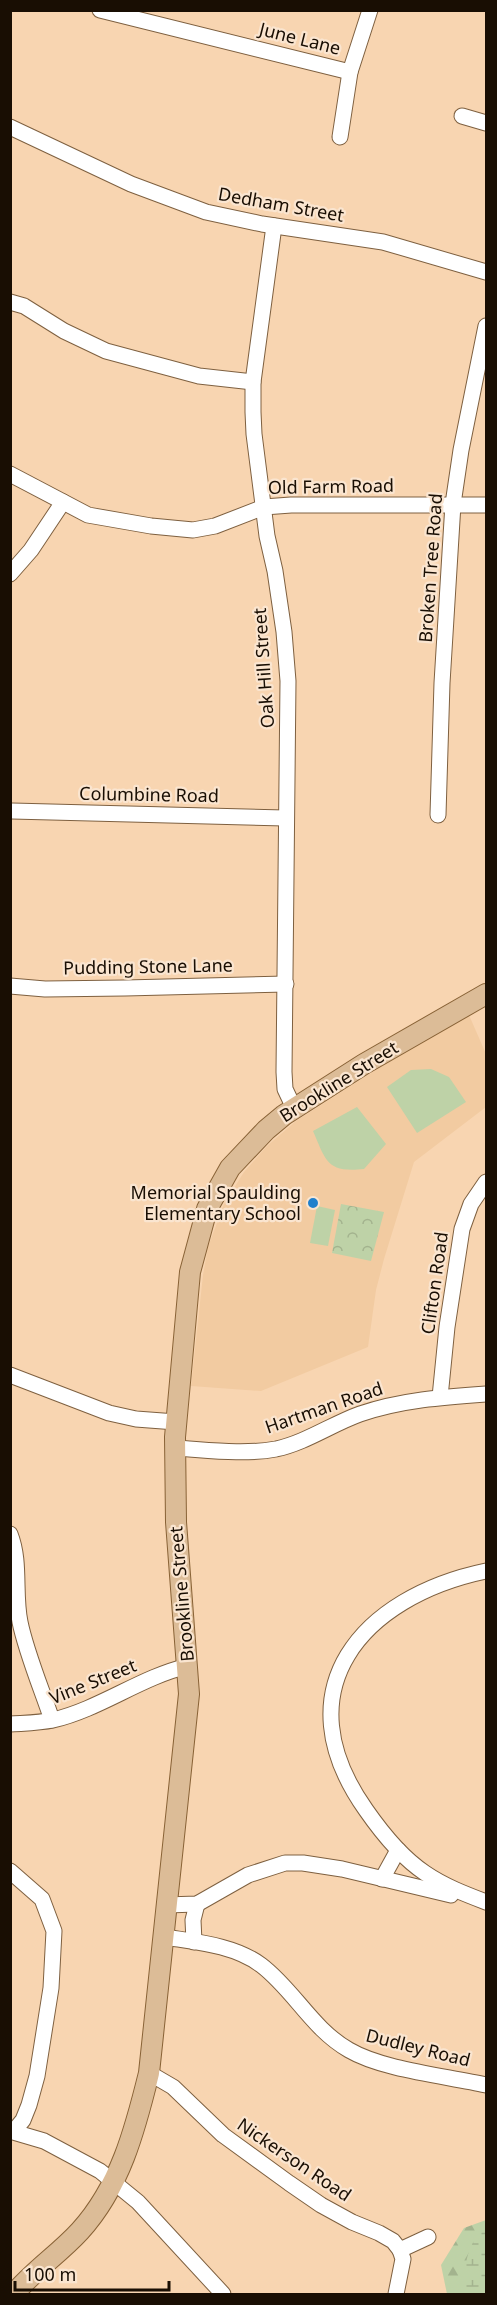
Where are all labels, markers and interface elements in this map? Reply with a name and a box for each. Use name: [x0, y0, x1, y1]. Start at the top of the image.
street label: June Lane: [255, 16, 343, 60]
street label: Dedham Street: [216, 181, 346, 227]
street label: Old Farm Road: [268, 473, 394, 499]
street label: Broken Tree Road: [413, 492, 447, 643]
street label: Oak Hill Street: [247, 607, 279, 729]
street label: Columbine Road: [79, 781, 219, 807]
street label: Pudding Stone Lane: [63, 953, 233, 979]
street label: Brookline Street: [275, 1035, 403, 1127]
place label: Memorial Spaulding Elementary School: [131, 1180, 301, 1225]
marker: Memorial Spaulding Elementary School: [306, 1196, 320, 1210]
street label: Clifton Road: [415, 1230, 453, 1336]
street label: Hartman Road: [261, 1376, 386, 1438]
street label: Brookline Street: [163, 1525, 199, 1663]
street label: Vine Street: [46, 1653, 140, 1709]
street label: Dudley Road: [363, 2022, 473, 2072]
street label: Nickerson Road: [233, 2112, 356, 2206]
scale bar: [15, 2254, 170, 2292]
text: 100 m: [24, 2262, 76, 2286]

